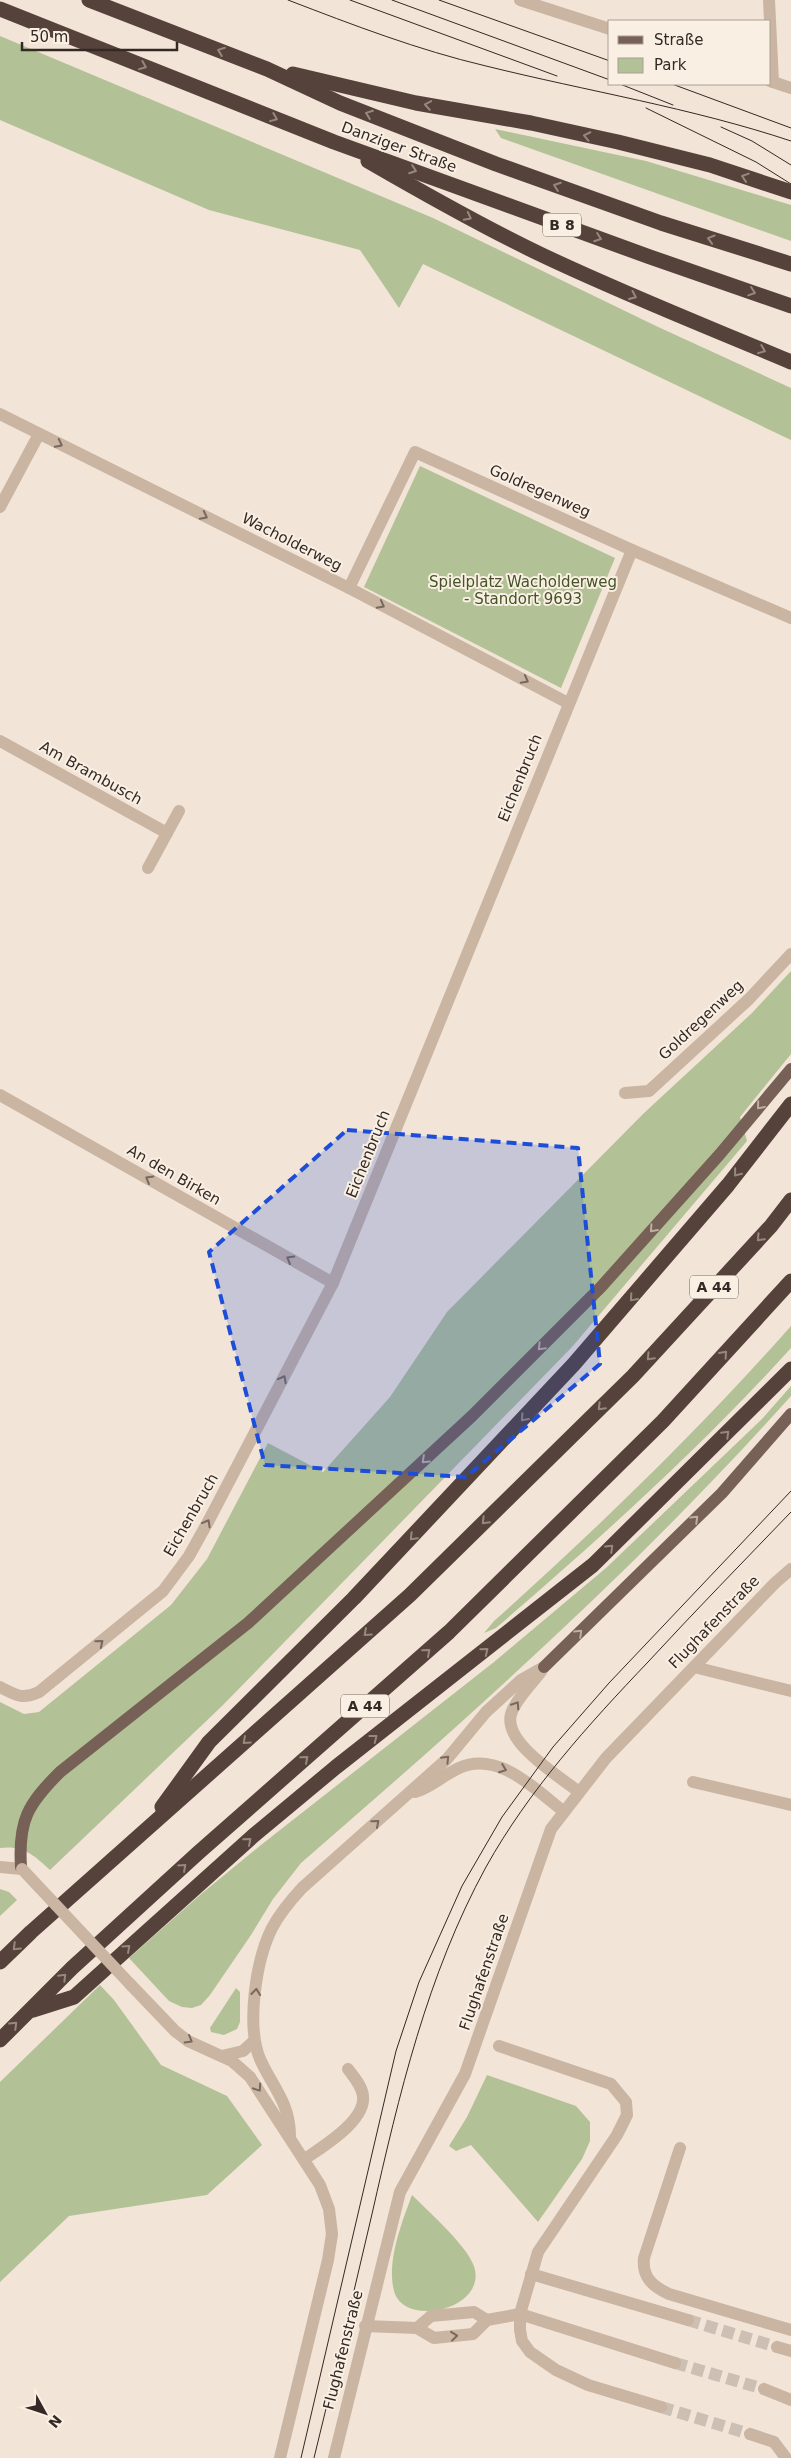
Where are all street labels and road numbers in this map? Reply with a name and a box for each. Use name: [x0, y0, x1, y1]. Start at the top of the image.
street label: Danziger Straße: [339, 118, 459, 176]
road number: B 8: [543, 214, 581, 236]
street label: Goldregenweg: [487, 461, 593, 521]
street label: Wacholderweg: [239, 509, 345, 575]
street label: Eichenbruch: [494, 731, 546, 825]
street label: Am Brambusch: [37, 737, 145, 809]
street label: Goldregenweg: [655, 976, 747, 1064]
street label: Eichenbruch: [342, 1107, 394, 1201]
street label: An den Birken: [124, 1141, 224, 1209]
road number: A 44: [690, 1275, 738, 1298]
street label: Eichenbruch: [160, 1470, 222, 1560]
street label: Flughafenstraße: [665, 1572, 763, 1672]
road number: A 44: [341, 1694, 389, 1718]
street label: Flughafenstraße: [456, 1911, 512, 2033]
street label: Flughafenstraße: [319, 2288, 367, 2412]

